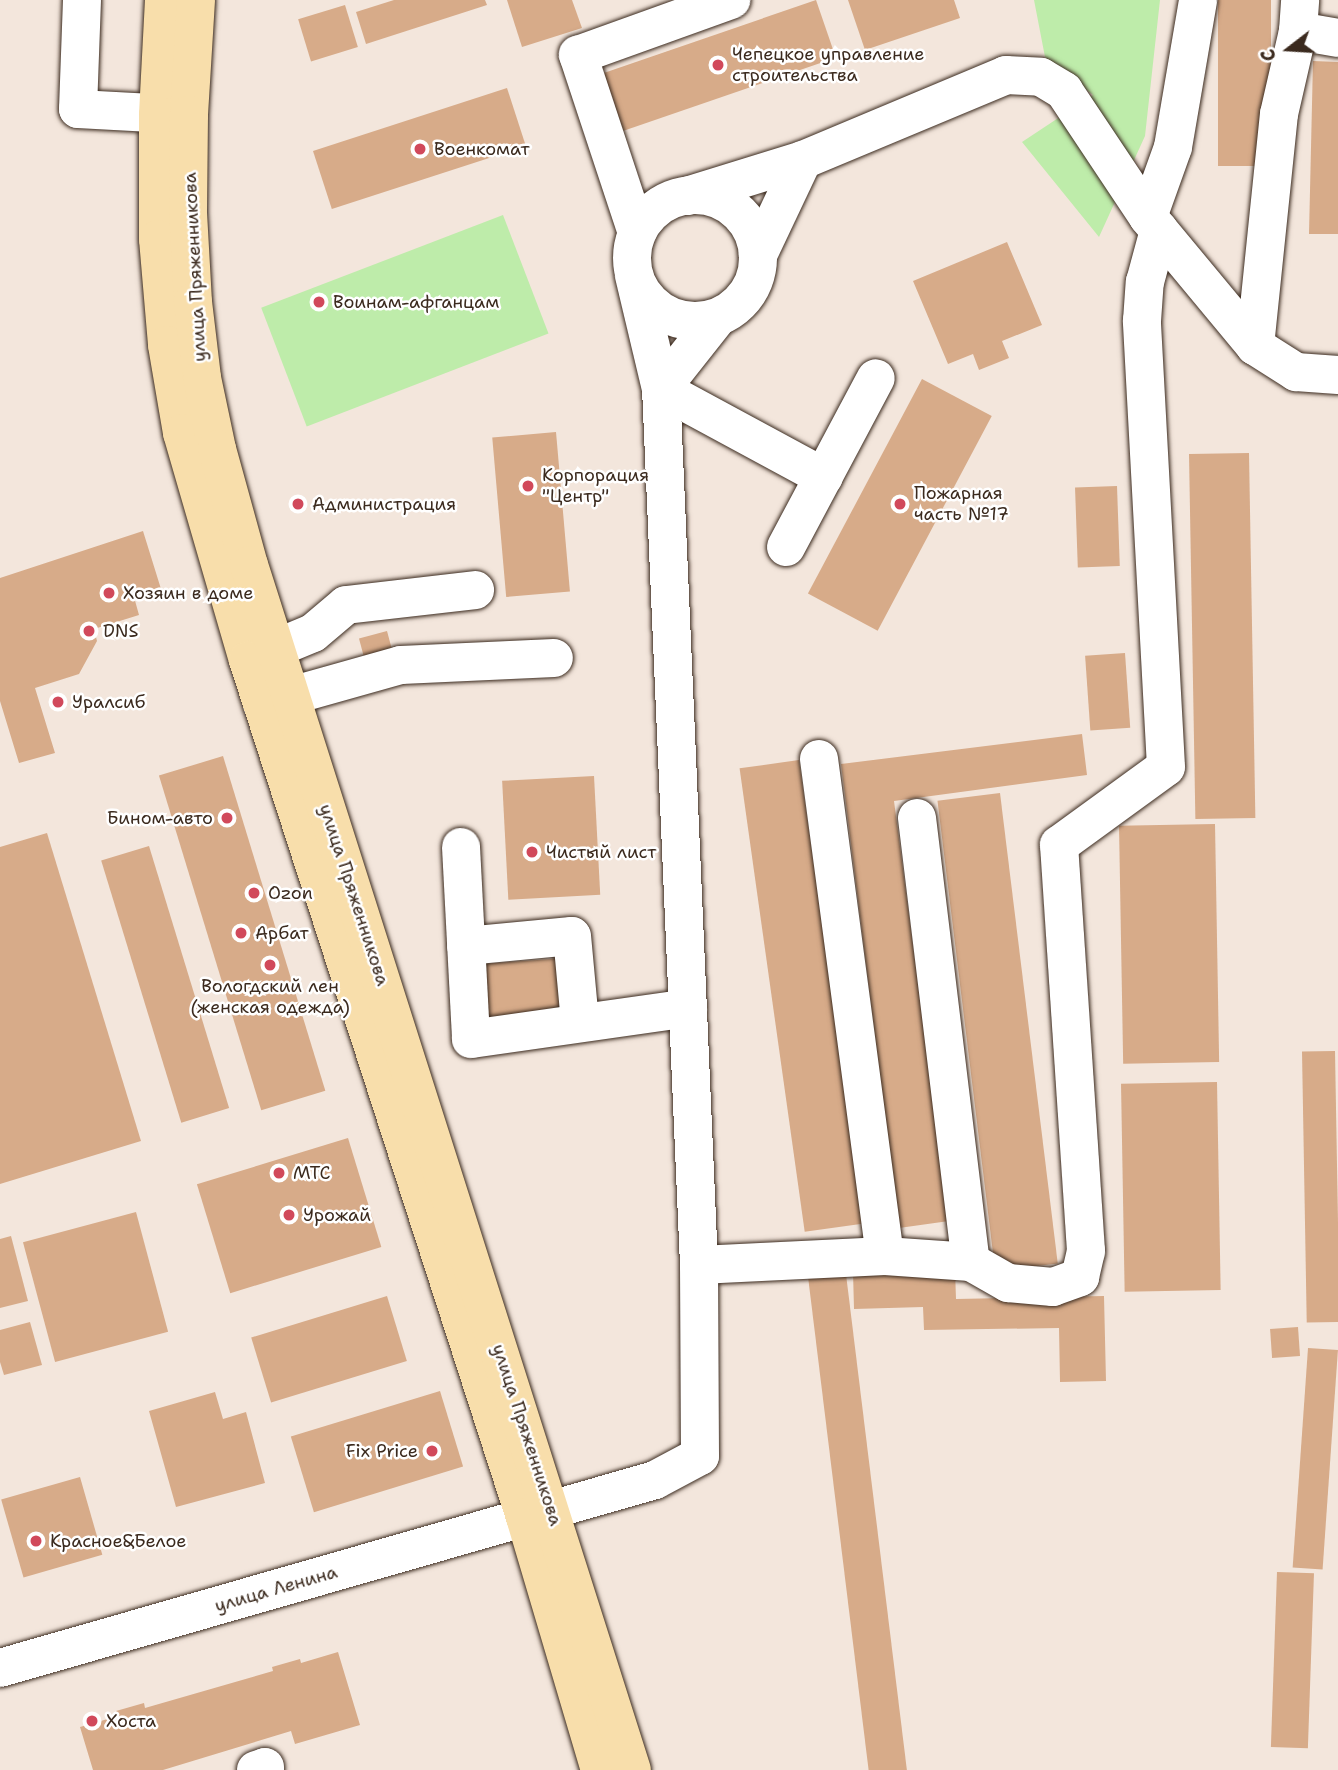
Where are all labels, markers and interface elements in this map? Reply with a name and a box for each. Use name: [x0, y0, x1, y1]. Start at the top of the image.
north arrow: [1254, 14, 1324, 84]
place label: Чепецкое управление строительства: [732, 44, 924, 86]
text: С: [1255, 46, 1282, 65]
marker: Чепецкое управление строительства: [710, 57, 726, 73]
place label: Военкомат: [434, 138, 530, 160]
marker: Военкомат: [412, 141, 428, 157]
street label: улица Пряженникова: [179, 172, 211, 362]
place label: Воинам-афганцам: [333, 291, 499, 313]
marker: Воинам-афганцам: [311, 294, 327, 310]
place label: Корпорация "Центр": [542, 465, 649, 508]
marker: Корпорация "Центр": [520, 478, 536, 494]
place label: Пожарная часть №17: [914, 483, 1009, 526]
place label: Администрация: [312, 493, 456, 515]
marker: Администрация: [290, 496, 306, 512]
marker: Пожарная часть №17: [892, 496, 908, 512]
place label: Хозяин в доме: [123, 582, 253, 604]
marker: Хозяин в доме: [101, 585, 117, 601]
place label: DNS: [103, 620, 138, 642]
marker: DNS: [81, 623, 97, 639]
place label: Уралсиб: [72, 691, 145, 713]
marker: Уралсиб: [50, 694, 66, 710]
street label: улица Пряженникова: [314, 801, 394, 989]
place label: Бином-авто: [107, 807, 213, 829]
marker: Бином-авто: [219, 810, 235, 826]
place label: Чистый лист: [546, 841, 656, 863]
marker: Чистый лист: [524, 844, 540, 860]
place label: Ozon: [268, 882, 313, 904]
marker: Ozon: [246, 885, 262, 901]
place label: Арбат: [255, 922, 309, 944]
marker: Арбат: [233, 925, 249, 941]
marker: Вологдский лен (женская одежда): [262, 957, 278, 973]
place label: Вологдский лен (женская одежда): [190, 976, 350, 1018]
place label: МТС: [293, 1162, 331, 1184]
marker: МТС: [271, 1165, 287, 1181]
place label: Урожай: [303, 1204, 371, 1226]
marker: Урожай: [281, 1207, 297, 1223]
street label: улица Пряженникова: [487, 1341, 567, 1529]
place label: Fix Price: [346, 1440, 418, 1462]
marker: Fix Price: [424, 1443, 440, 1459]
place label: Красное&Белое: [50, 1530, 186, 1552]
marker: Красное&Белое: [28, 1533, 44, 1549]
street label: улица Ленина: [212, 1561, 340, 1617]
place label: Хоста: [106, 1710, 156, 1732]
marker: Хоста: [84, 1713, 100, 1729]

